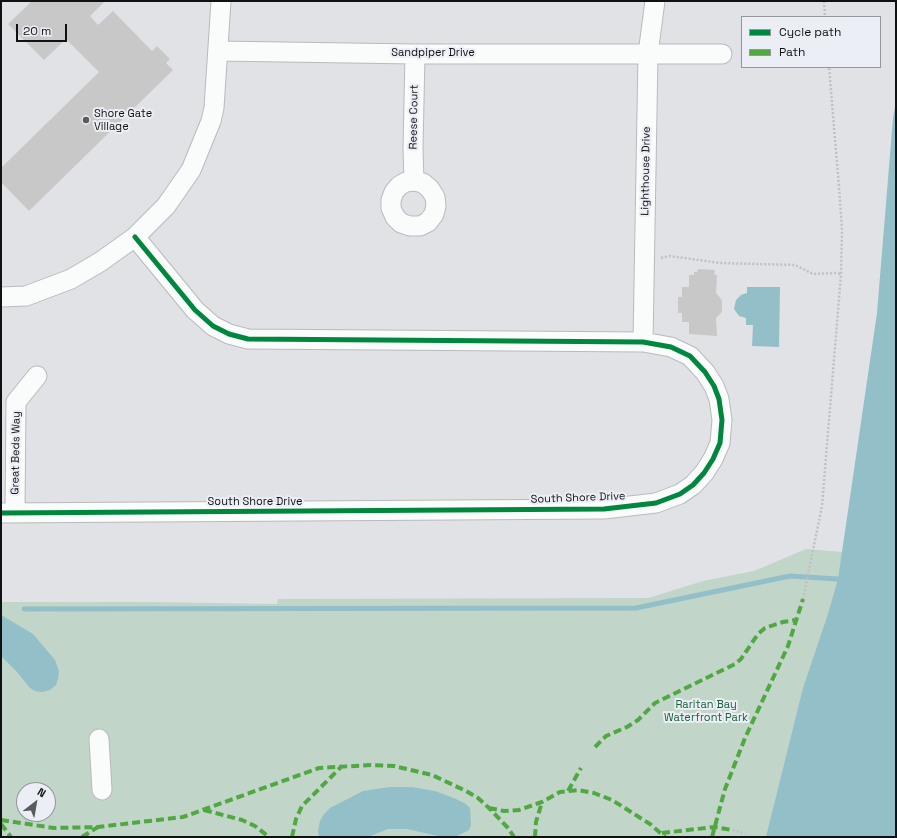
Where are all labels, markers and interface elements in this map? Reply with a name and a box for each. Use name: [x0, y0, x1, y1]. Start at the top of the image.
scale bar: [18, 16, 69, 42]
legend: [741, 16, 881, 68]
text: 20 m: [23, 23, 51, 39]
text: Cycle path: [779, 24, 841, 40]
text: Path: [779, 44, 805, 60]
street label: Sandpiper Drive: [391, 46, 475, 60]
street label: Reese Court: [407, 84, 421, 150]
place label: Shore Gate Village: [94, 107, 152, 133]
marker: Shore Gate Village: [81, 115, 91, 125]
street label: Lighthouse Drive: [639, 126, 653, 216]
street label: Great Beds Way: [9, 411, 23, 495]
street label: South Shore Drive: [530, 490, 626, 506]
street label: South Shore Drive: [208, 495, 302, 509]
park label: Raritan Bay Waterfront Park: [664, 698, 748, 724]
north arrow: [16, 782, 56, 822]
text: N: [35, 785, 48, 800]

